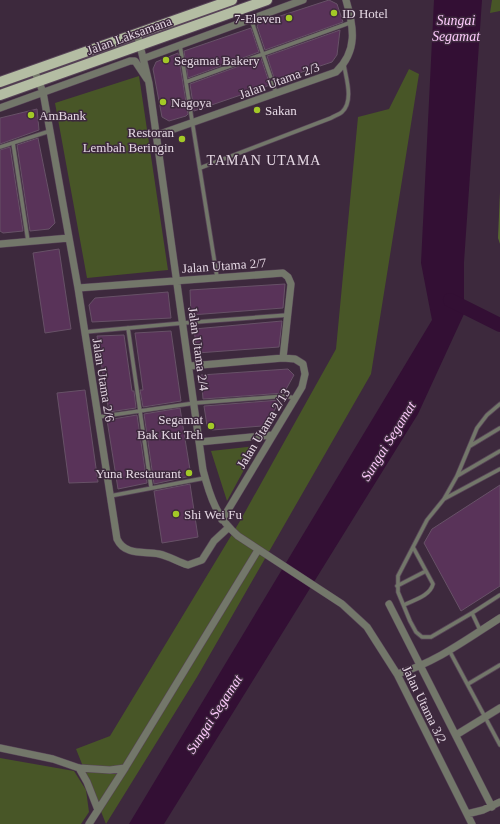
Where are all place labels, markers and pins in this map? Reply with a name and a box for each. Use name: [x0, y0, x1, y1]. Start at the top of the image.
place label: ID Hotel: [342, 6, 388, 21]
marker: ID Hotel: [329, 8, 339, 18]
place label: 7-Eleven: [234, 11, 282, 26]
marker: 7-Eleven: [284, 13, 294, 23]
place label: Segamat Bakery: [174, 53, 260, 68]
marker: Segamat Bakery: [161, 55, 171, 65]
place label: Nagoya: [171, 95, 212, 110]
marker: Nagoya: [158, 97, 168, 107]
place label: Sakan: [265, 103, 297, 118]
marker: Sakan: [252, 105, 262, 115]
place label: AmBank: [39, 108, 86, 123]
marker: AmBank: [26, 110, 36, 120]
place label: Restoran Lembah Beringin: [83, 125, 174, 155]
marker: Restoran Lembah Beringin: [177, 134, 187, 144]
place label: Segamat Bak Kut Teh: [137, 412, 203, 442]
marker: Segamat Bak Kut Teh: [206, 421, 216, 431]
place label: Yuna Restaurant: [95, 466, 181, 481]
marker: Yuna Restaurant: [184, 468, 194, 478]
place label: Shi Wei Fu: [184, 507, 242, 522]
marker: Shi Wei Fu: [171, 509, 181, 519]

